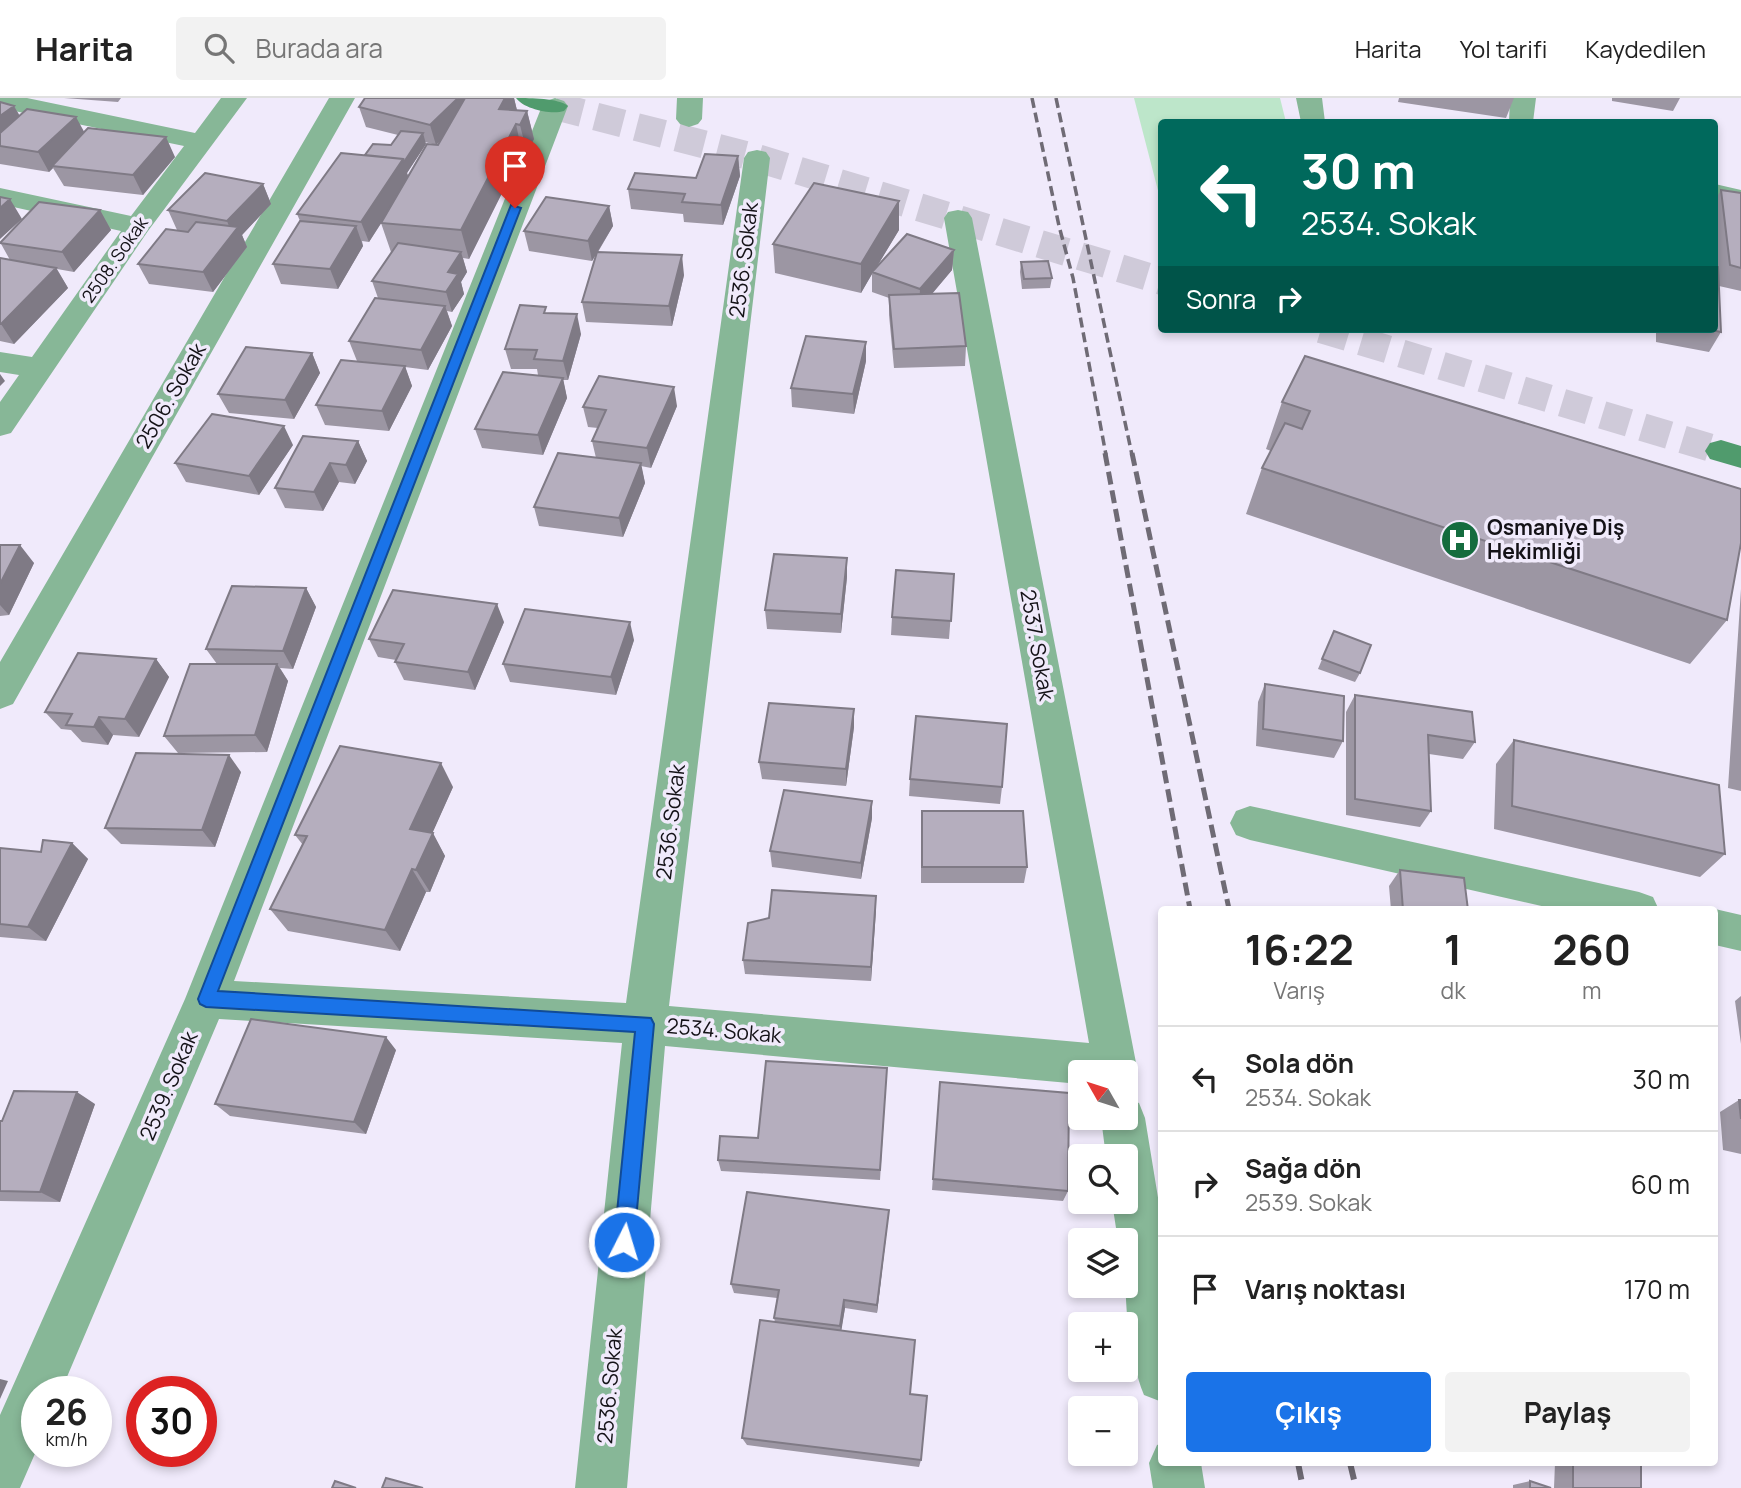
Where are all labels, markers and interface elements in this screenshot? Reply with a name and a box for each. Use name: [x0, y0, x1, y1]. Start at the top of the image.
search box: [176, 17, 666, 80]
text: Harita: [35, 26, 134, 71]
icon: search: [200, 29, 238, 67]
text: Burada ara: [256, 30, 383, 66]
text: Harita: [1355, 32, 1422, 65]
text: Yol tarifi: [1460, 32, 1547, 65]
text: Kaydedilen: [1585, 32, 1706, 65]
pin: [485, 136, 545, 208]
text: 30 m: [1301, 137, 1416, 204]
icon: arrive: [496, 147, 534, 185]
icon: left: [1186, 147, 1277, 238]
street label: 2536. Sokak: [722, 200, 764, 319]
text: 2534. Sokak: [1301, 201, 1476, 245]
street label: 2508. Sokak: [76, 211, 153, 307]
icon: right: [1270, 280, 1308, 318]
text: Sonra: [1186, 281, 1256, 317]
street label: 2506. Sokak: [129, 337, 212, 453]
place label: Osmaniye Diş Hekimliği: [1487, 513, 1624, 565]
hospital icon: Osmaniye Diş Hekimliği: [1439, 519, 1481, 561]
street label: 2537. Sokak: [1014, 587, 1062, 703]
street label: 2536. Sokak: [649, 762, 691, 881]
text: 16:22: [1245, 920, 1354, 978]
text: 1: [1444, 920, 1462, 978]
text: 260: [1552, 920, 1631, 978]
text: Varış: [1274, 974, 1325, 1006]
text: dk: [1441, 974, 1466, 1006]
text: m: [1582, 974, 1602, 1006]
street label: 2534. Sokak: [666, 1011, 783, 1049]
street label: 2539. Sokak: [133, 1026, 204, 1144]
text: Sola dön: [1245, 1045, 1354, 1081]
north arrow: [1068, 1060, 1138, 1130]
map controls: [1068, 1060, 1138, 1466]
icon: left: [1186, 1060, 1224, 1098]
text: 30 m: [1633, 1061, 1690, 1097]
text: 2534. Sokak: [1245, 1081, 1371, 1113]
button: search: [1068, 1144, 1138, 1214]
text: Sağa dön: [1245, 1150, 1362, 1186]
icon: right: [1186, 1165, 1224, 1203]
text: 60 m: [1631, 1166, 1690, 1202]
text: 2539. Sokak: [1245, 1186, 1372, 1218]
position arrow: [587, 1205, 661, 1279]
button: layers: [1068, 1228, 1138, 1298]
icon: arrive: [1186, 1270, 1224, 1308]
text: Varış noktası: [1245, 1271, 1406, 1307]
text: 170 m: [1624, 1271, 1690, 1307]
button: +: [1068, 1312, 1138, 1382]
street label: 2536. Sokak: [590, 1326, 628, 1445]
button: Çıkış: [1186, 1372, 1431, 1452]
button: Paylaş: [1445, 1372, 1690, 1452]
speed limit sign: 30: [126, 1376, 217, 1467]
text: 26: [45, 1388, 88, 1436]
button: −: [1068, 1396, 1138, 1466]
text: km/h: [46, 1427, 87, 1451]

